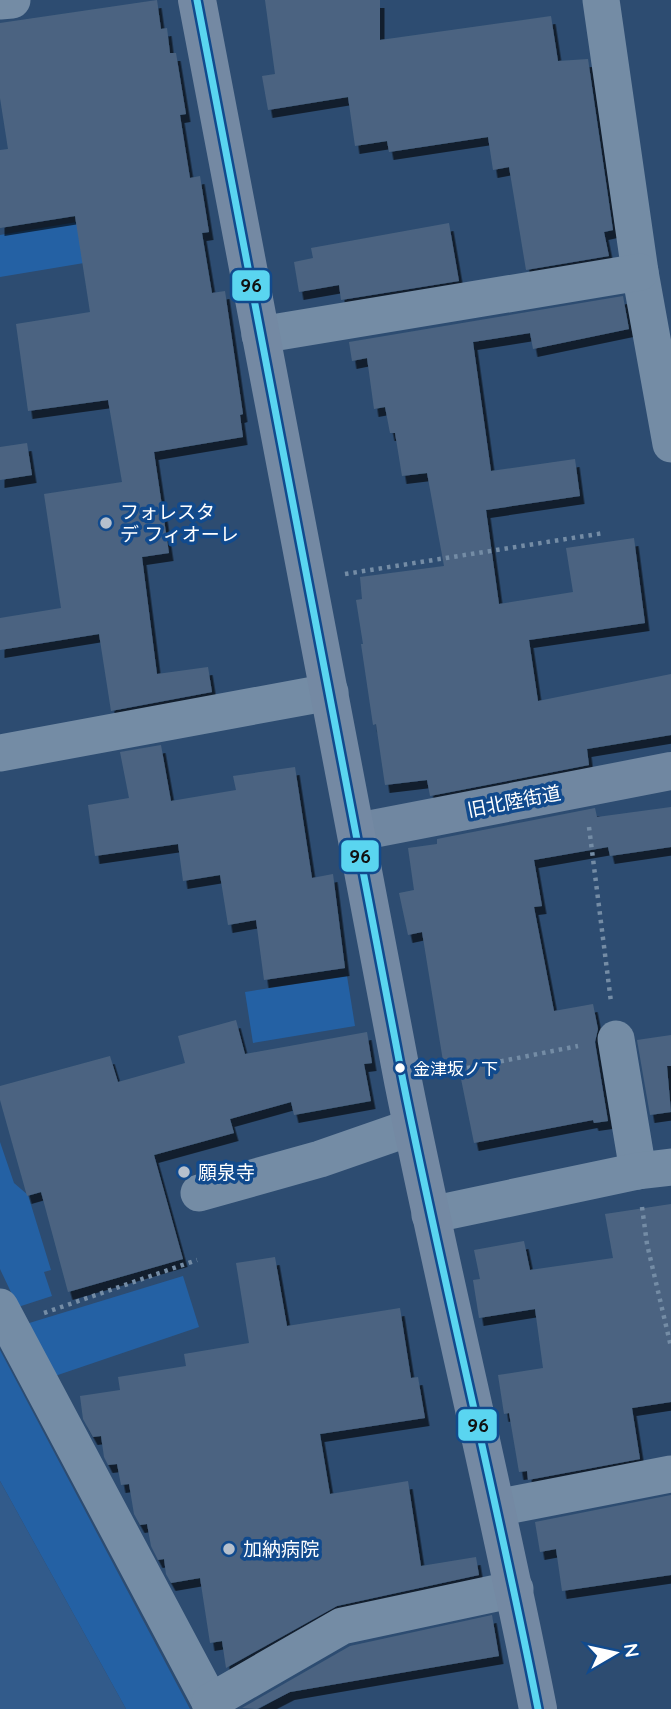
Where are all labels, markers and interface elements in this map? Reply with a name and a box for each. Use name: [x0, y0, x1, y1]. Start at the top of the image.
line badge: 96: [231, 269, 271, 302]
text: 96: [240, 273, 262, 297]
place label: フォレスタ デ フィオーレ: [120, 500, 239, 546]
marker: フォレスタ デ フィオーレ: [98, 515, 114, 531]
street label: 旧北陸街道: [465, 780, 563, 822]
line badge: 96: [340, 839, 380, 873]
text: 96: [349, 844, 371, 868]
place label: 金津坂ノ下: [413, 1058, 498, 1079]
marker: 金津坂ノ下: [393, 1061, 407, 1075]
place label: 願泉寺: [198, 1160, 255, 1184]
marker: 願泉寺: [176, 1164, 192, 1180]
line badge: 96: [457, 1408, 498, 1442]
text: 96: [467, 1413, 489, 1437]
place label: 加納病院: [243, 1537, 319, 1561]
marker: 加納病院: [221, 1541, 237, 1557]
north arrow: [580, 1618, 650, 1688]
text: N: [619, 1642, 645, 1659]

